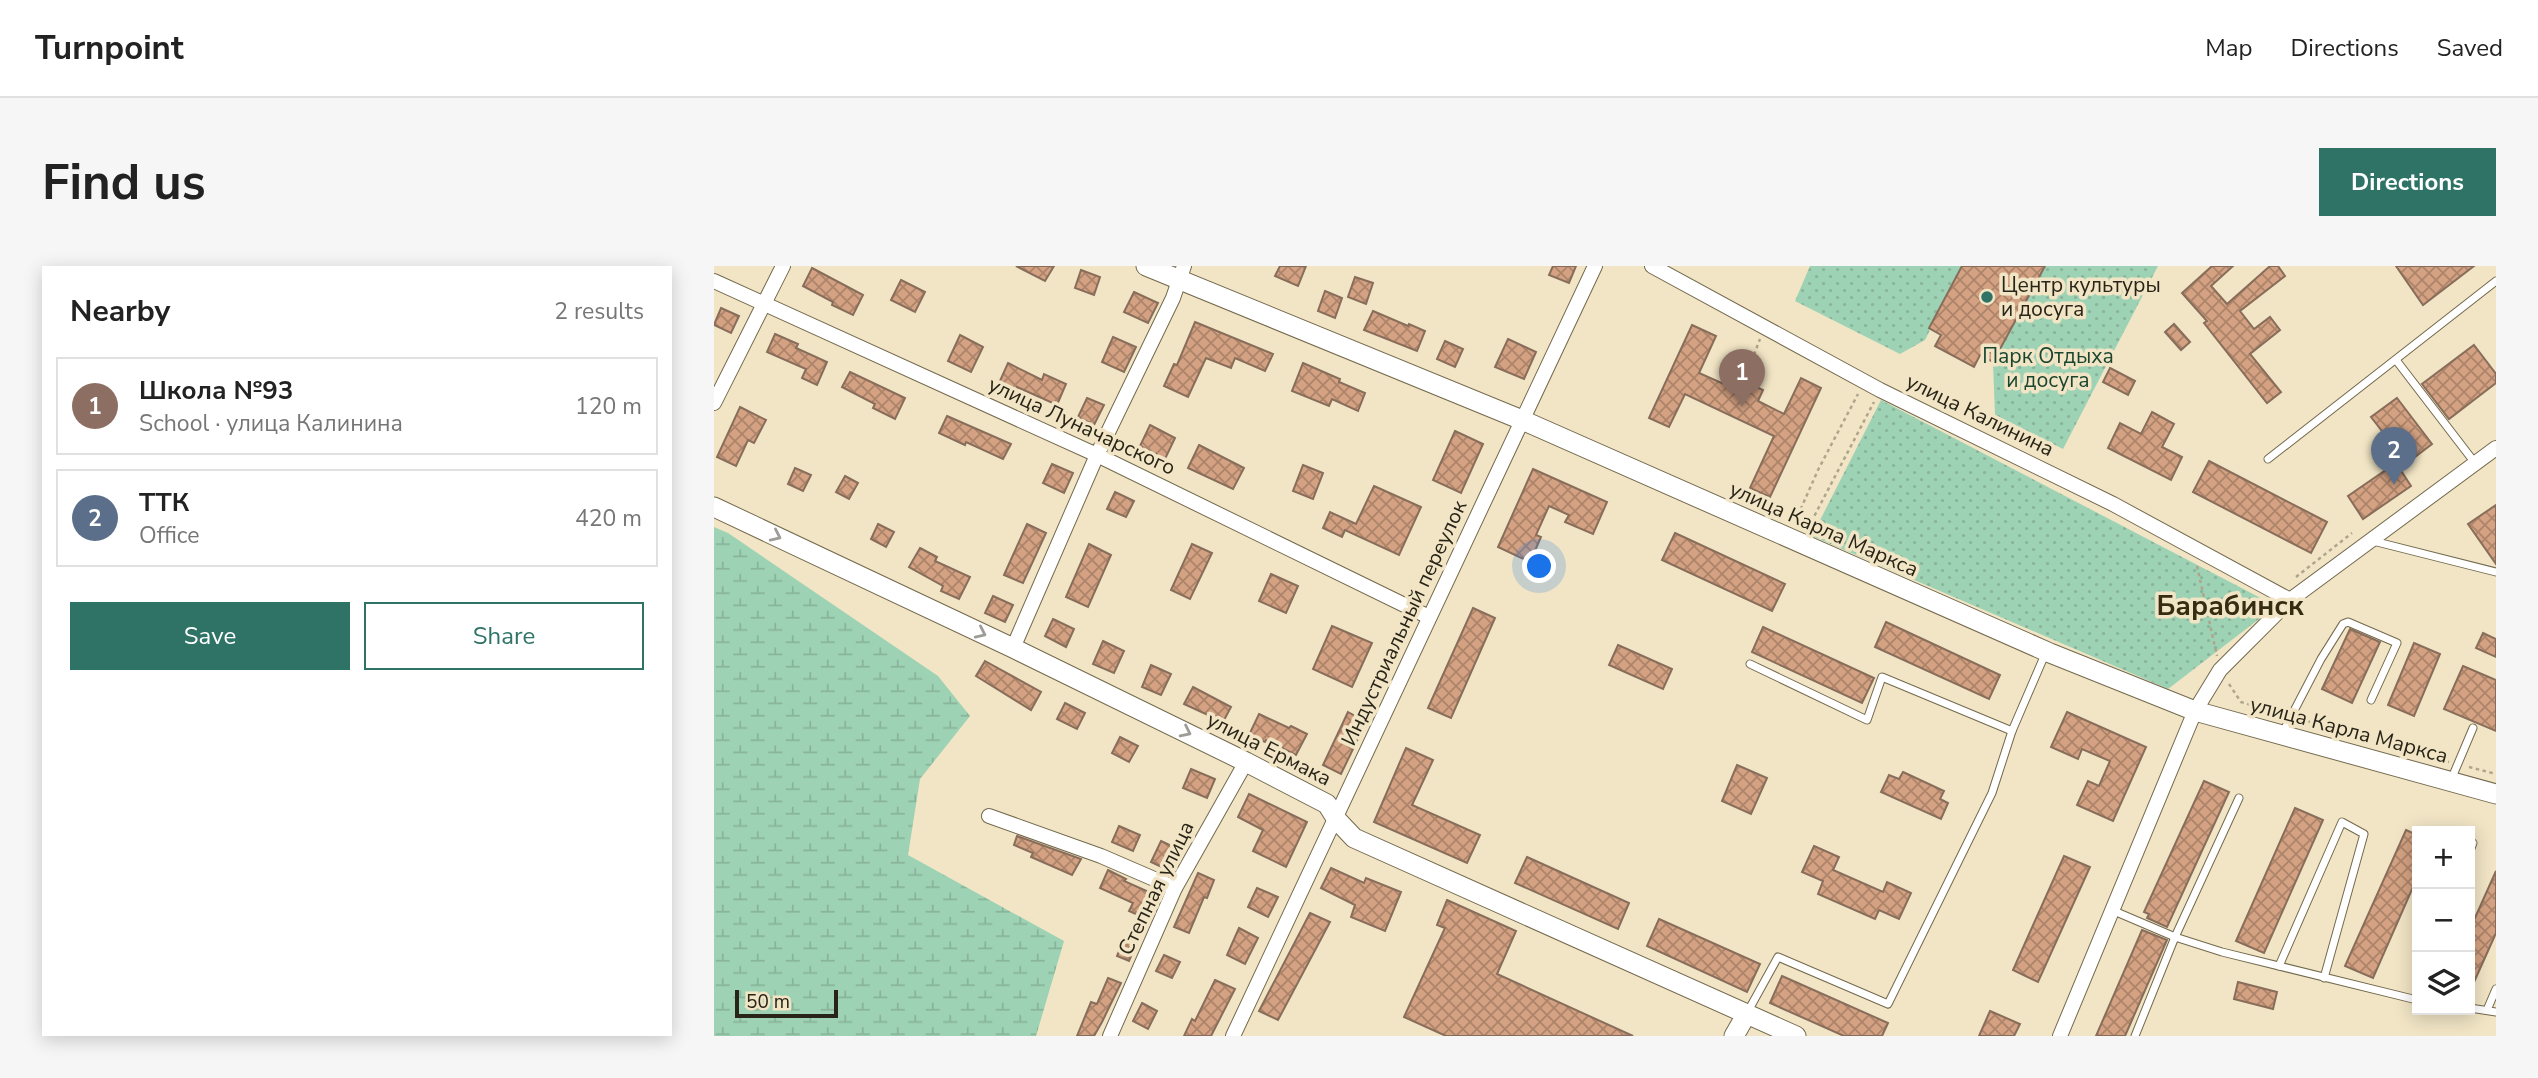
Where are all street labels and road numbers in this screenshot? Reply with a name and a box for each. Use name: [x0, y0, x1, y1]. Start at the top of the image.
street label: улица Калинина: [1901, 367, 2059, 463]
street label: улица Луначарского: [984, 370, 1180, 482]
street label: улица Карла Маркса: [1725, 475, 1923, 583]
street label: Индустриальный переулок: [1335, 495, 1474, 750]
street label: улица Карла Маркса: [2247, 690, 2451, 770]
street label: улица Ермака: [1202, 706, 1336, 792]
street label: Степная улица: [1111, 816, 1201, 960]

